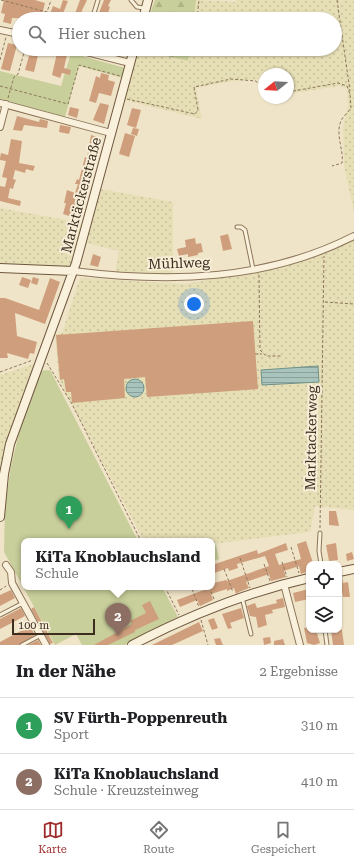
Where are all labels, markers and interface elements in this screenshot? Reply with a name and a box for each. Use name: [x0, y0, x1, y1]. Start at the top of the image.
search box: [12, 12, 342, 56]
icon: search: [26, 23, 48, 45]
text: Hier suchen: [58, 25, 146, 43]
north arrow: [258, 68, 294, 104]
street label: Marktäckerstraße: [58, 135, 104, 255]
street label: Mühlweg: [148, 254, 210, 272]
your location: [184, 294, 204, 314]
street label: Marktackerweg: [302, 385, 320, 491]
pin: 1: [56, 496, 82, 529]
popup: [21, 538, 215, 590]
text: KiTa Knoblauchsland: [36, 548, 200, 566]
map controls: [306, 561, 342, 633]
button: locate: [306, 561, 342, 597]
text: Schule: [36, 566, 79, 581]
button: layers: [306, 597, 342, 633]
pin: 2: [105, 603, 131, 636]
scale bar: [12, 617, 95, 636]
text: 100 m: [18, 619, 49, 632]
text: In der Nähe: [16, 661, 116, 681]
text: 2 Ergebnisse: [260, 664, 338, 679]
text: SV Fürth-Poppenreuth: [54, 709, 227, 727]
text: 1: [25, 718, 33, 733]
text: 310 m: [301, 718, 338, 733]
text: Sport: [54, 727, 89, 742]
text: KiTa Knoblauchsland: [54, 765, 219, 783]
text: 2: [25, 774, 33, 789]
text: 410 m: [301, 774, 338, 789]
text: Schule · Kreuzsteinweg: [54, 783, 199, 798]
tab: Karte: [38, 819, 67, 856]
tab: Route: [143, 819, 174, 856]
tab: Gespeichert: [251, 819, 316, 856]

